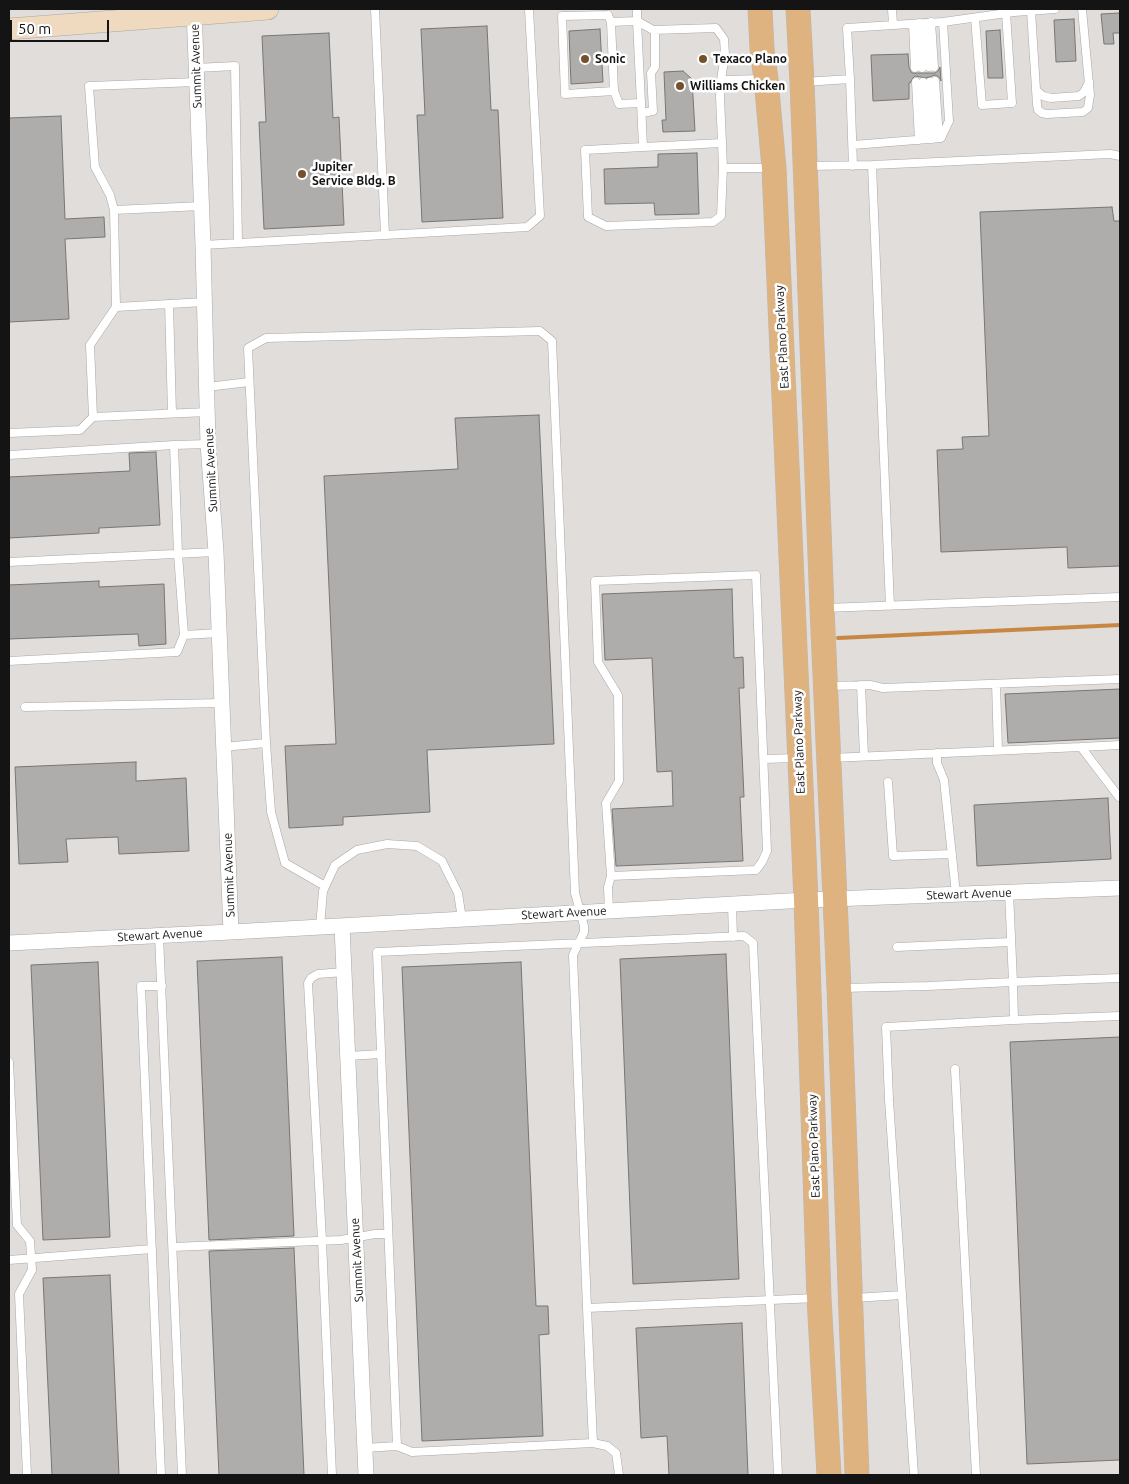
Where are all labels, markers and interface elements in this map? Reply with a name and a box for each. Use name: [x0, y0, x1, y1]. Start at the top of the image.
scale bar: [12, 10, 111, 42]
text: 50 m: [18, 20, 51, 37]
street label: Summit Avenue: [187, 23, 205, 109]
place label: Sonic: [595, 52, 625, 66]
place label: Texaco Plano: [713, 52, 787, 66]
marker: Sonic: [579, 53, 591, 65]
marker: Texaco Plano: [697, 53, 709, 65]
place label: Williams Chicken: [690, 79, 785, 93]
marker: Williams Chicken: [674, 80, 686, 92]
place label: Jupiter Service Bldg. B: [312, 160, 396, 188]
marker: Jupiter Service Bldg. B: [296, 168, 308, 180]
street label: East Plano Parkway: [772, 285, 792, 389]
street label: Summit Avenue: [202, 427, 220, 513]
street label: East Plano Parkway: [790, 690, 808, 794]
street label: Summit Avenue: [220, 832, 238, 918]
street label: Stewart Avenue: [926, 885, 1012, 903]
street label: Stewart Avenue: [521, 904, 607, 922]
street label: Stewart Avenue: [117, 926, 203, 944]
street label: East Plano Parkway: [805, 1094, 823, 1198]
street label: Summit Avenue: [348, 1217, 366, 1303]

